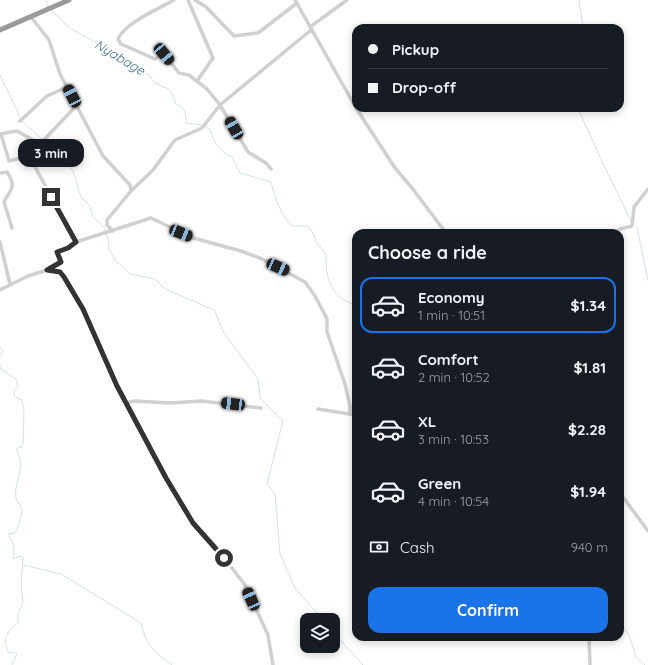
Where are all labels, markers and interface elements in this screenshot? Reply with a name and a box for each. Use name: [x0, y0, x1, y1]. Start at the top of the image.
water label: Nyabage: [92, 36, 149, 79]
text: Pickup: [392, 40, 439, 59]
car: [152, 41, 176, 67]
text: Drop-off: [392, 78, 456, 97]
car: [61, 83, 83, 109]
car: [223, 115, 245, 141]
callout: 3 min: [18, 139, 84, 167]
text: 3 min: [34, 145, 68, 161]
route end: [42, 188, 60, 206]
car: [168, 223, 194, 243]
text: Choose a ride: [368, 241, 487, 264]
car: [265, 257, 291, 277]
icon: car: [370, 287, 406, 323]
text: Economy: [418, 288, 485, 307]
text: $1.34: [571, 296, 606, 315]
text: 1 min · 10:51: [418, 307, 485, 323]
icon: car: [370, 349, 406, 385]
text: Comfort: [418, 350, 479, 369]
text: $1.81: [573, 358, 606, 377]
text: 2 min · 10:52: [418, 369, 490, 385]
car: [220, 397, 246, 411]
icon: car: [370, 411, 406, 447]
text: XL: [418, 412, 436, 431]
text: $2.28: [568, 420, 606, 439]
text: 3 min · 10:53: [418, 431, 489, 447]
icon: car: [370, 473, 406, 509]
text: Green: [418, 474, 461, 493]
text: $1.94: [570, 482, 606, 501]
text: 4 min · 10:54: [418, 493, 489, 509]
icon: cash: [368, 536, 390, 558]
text: Cash: [400, 538, 434, 557]
text: 940 m: [571, 539, 608, 555]
route start: [215, 549, 233, 567]
car: [241, 586, 261, 612]
button: Confirm: [368, 587, 608, 633]
map controls: [300, 613, 340, 653]
button: layers: [300, 613, 340, 653]

